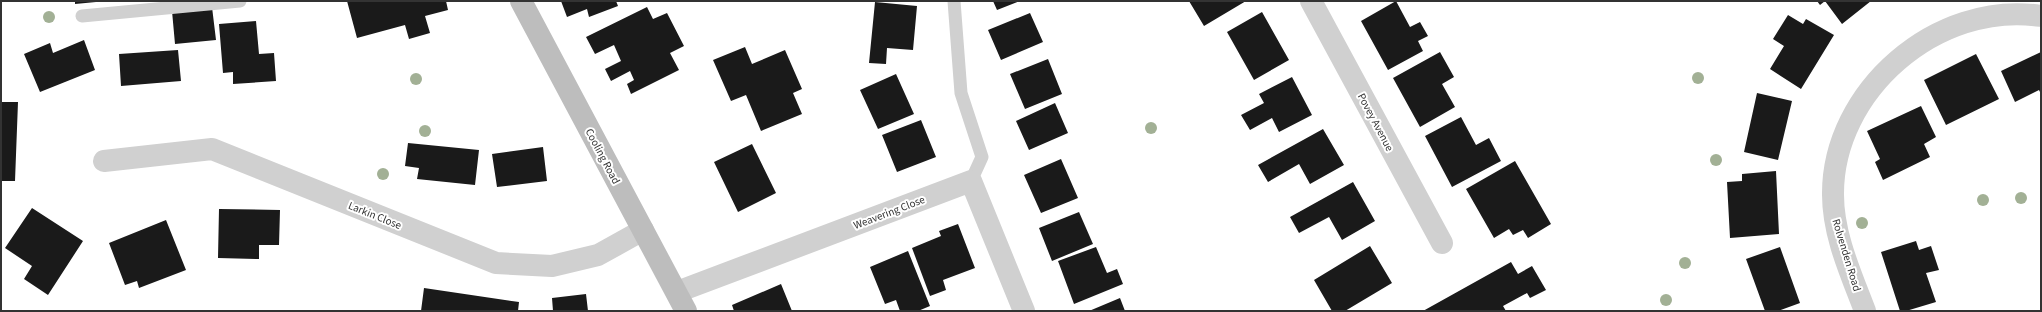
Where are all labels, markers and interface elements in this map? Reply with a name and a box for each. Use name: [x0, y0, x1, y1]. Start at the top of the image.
street label: Povey Avenue: [1354, 91, 1397, 154]
street label: Cooling Road: [582, 126, 624, 187]
street label: Weavering Close: [851, 192, 928, 233]
street label: Larkin Close: [346, 198, 404, 233]
street label: Rolvenden Road: [1828, 217, 1865, 293]

